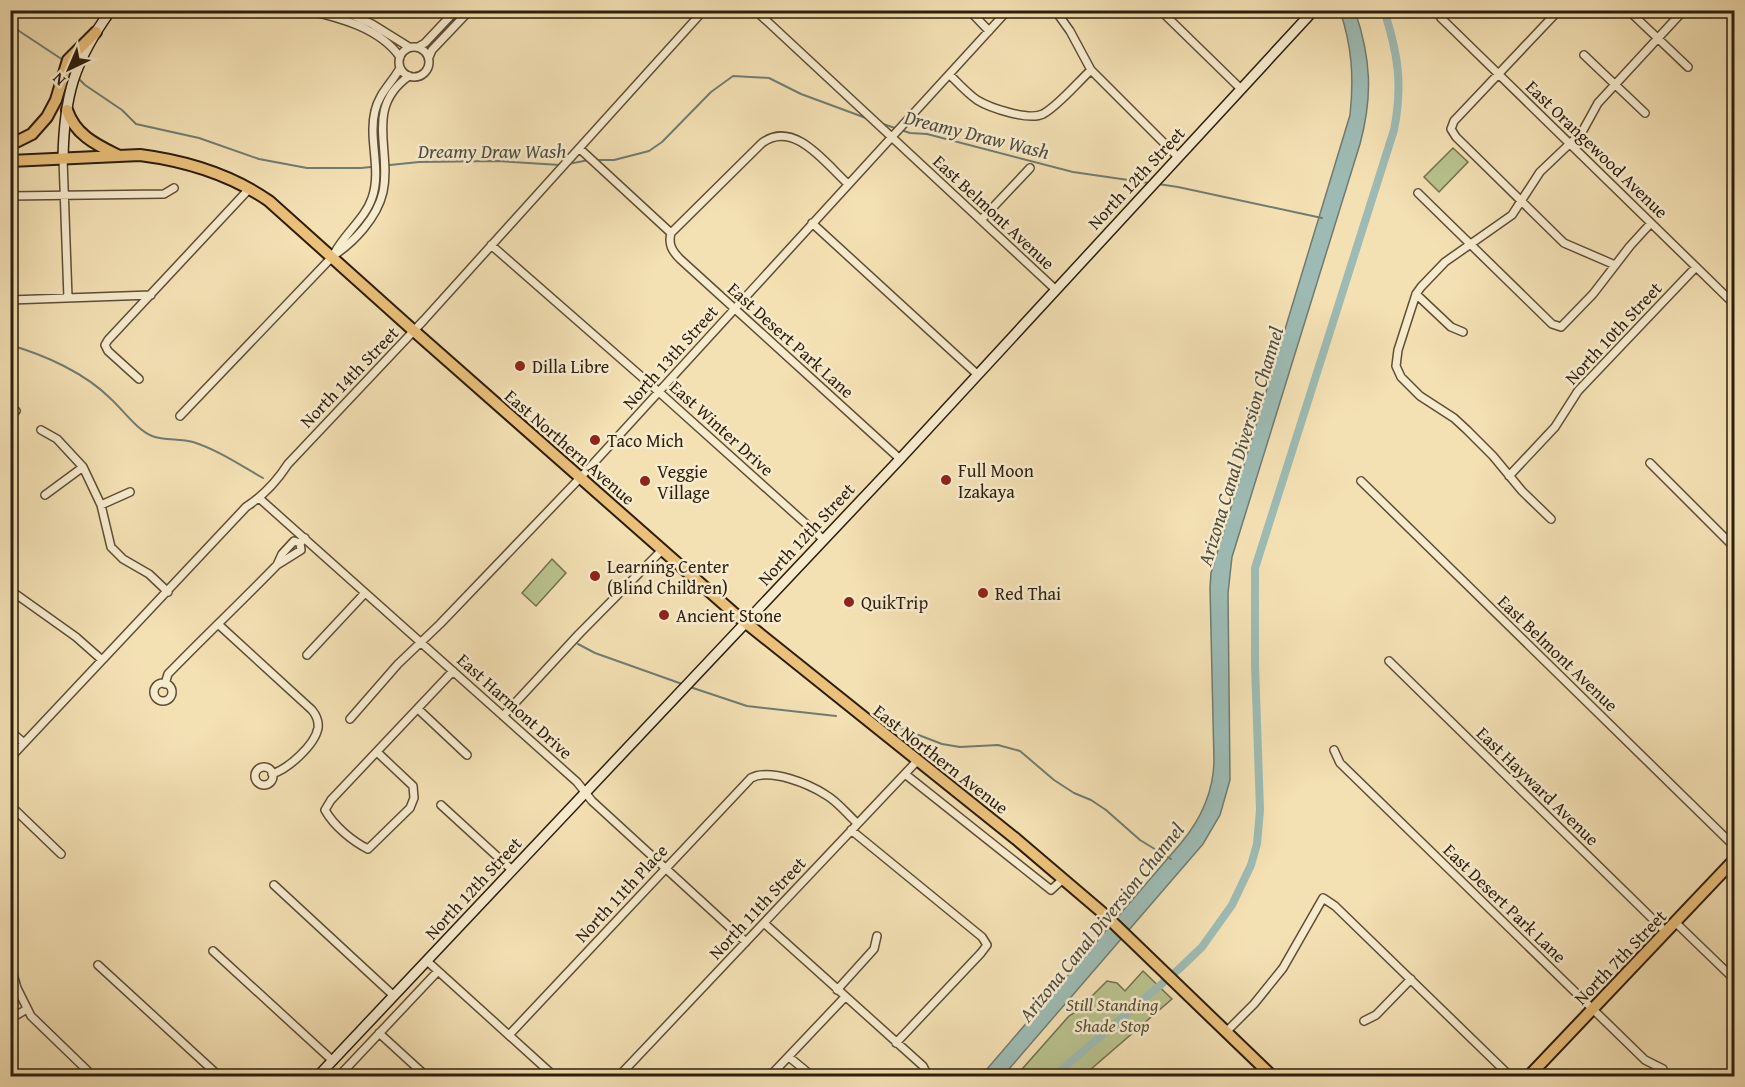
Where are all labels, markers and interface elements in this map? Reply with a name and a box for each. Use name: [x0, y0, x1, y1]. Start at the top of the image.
north arrow: [39, 39, 99, 99]
text: N: [46, 67, 71, 92]
street label: East Orangewood Avenue: [1520, 74, 1674, 224]
water label: Dreamy Draw Wash: [900, 102, 1053, 166]
street label: North 12th Street: [1081, 120, 1191, 236]
water label: Dreamy Draw Wash: [417, 136, 566, 165]
street label: East Belmont Avenue: [927, 148, 1061, 276]
street label: North 10th Street: [1558, 275, 1668, 391]
street label: East Desert Park Lane: [722, 276, 860, 404]
street label: North 13th Street: [616, 298, 725, 415]
street label: North 14th Street: [293, 320, 405, 434]
water label: Arizona Canal Diversion Channel: [1189, 323, 1290, 570]
place label: Dilla Libre: [532, 353, 609, 380]
marker: Dilla Libre: [513, 359, 527, 373]
street label: East Winter Drive: [664, 374, 780, 482]
street label: East Northern Avenue: [499, 383, 641, 511]
place label: Taco Mich: [607, 427, 684, 454]
marker: Taco Mich: [588, 433, 602, 447]
place label: Full Moon Izakaya: [958, 457, 1034, 505]
place label: Veggie Village: [657, 458, 710, 506]
marker: Full Moon Izakaya: [939, 473, 953, 487]
marker: Veggie Village: [638, 474, 652, 488]
street label: North 12th Street: [751, 476, 861, 592]
place label: Learning Center (Blind Children): [607, 553, 729, 601]
marker: Learning Center (Blind Children): [588, 569, 602, 583]
place label: Red Thai: [995, 580, 1061, 607]
marker: Red Thai: [976, 586, 990, 600]
street label: East Belmont Avenue: [1492, 588, 1624, 718]
place label: QuikTrip: [861, 589, 928, 616]
marker: QuikTrip: [842, 595, 856, 609]
place label: Ancient Stone: [676, 602, 782, 629]
marker: Ancient Stone: [657, 608, 671, 622]
street label: East Harmont Drive: [451, 647, 579, 765]
street label: East Northern Avenue: [868, 698, 1014, 820]
street label: East Hayward Avenue: [1470, 720, 1606, 852]
water label: Arizona Canal Diversion Channel: [1011, 816, 1191, 1029]
street label: North 12th Street: [418, 830, 528, 946]
street label: East Desert Park Lane: [1437, 837, 1573, 969]
street label: North 11th Place: [568, 838, 674, 948]
street label: North 11th Street: [702, 850, 812, 966]
street label: North 7th Street: [1567, 903, 1673, 1011]
park label: Still Standing Shade Stop: [1066, 991, 1158, 1039]

